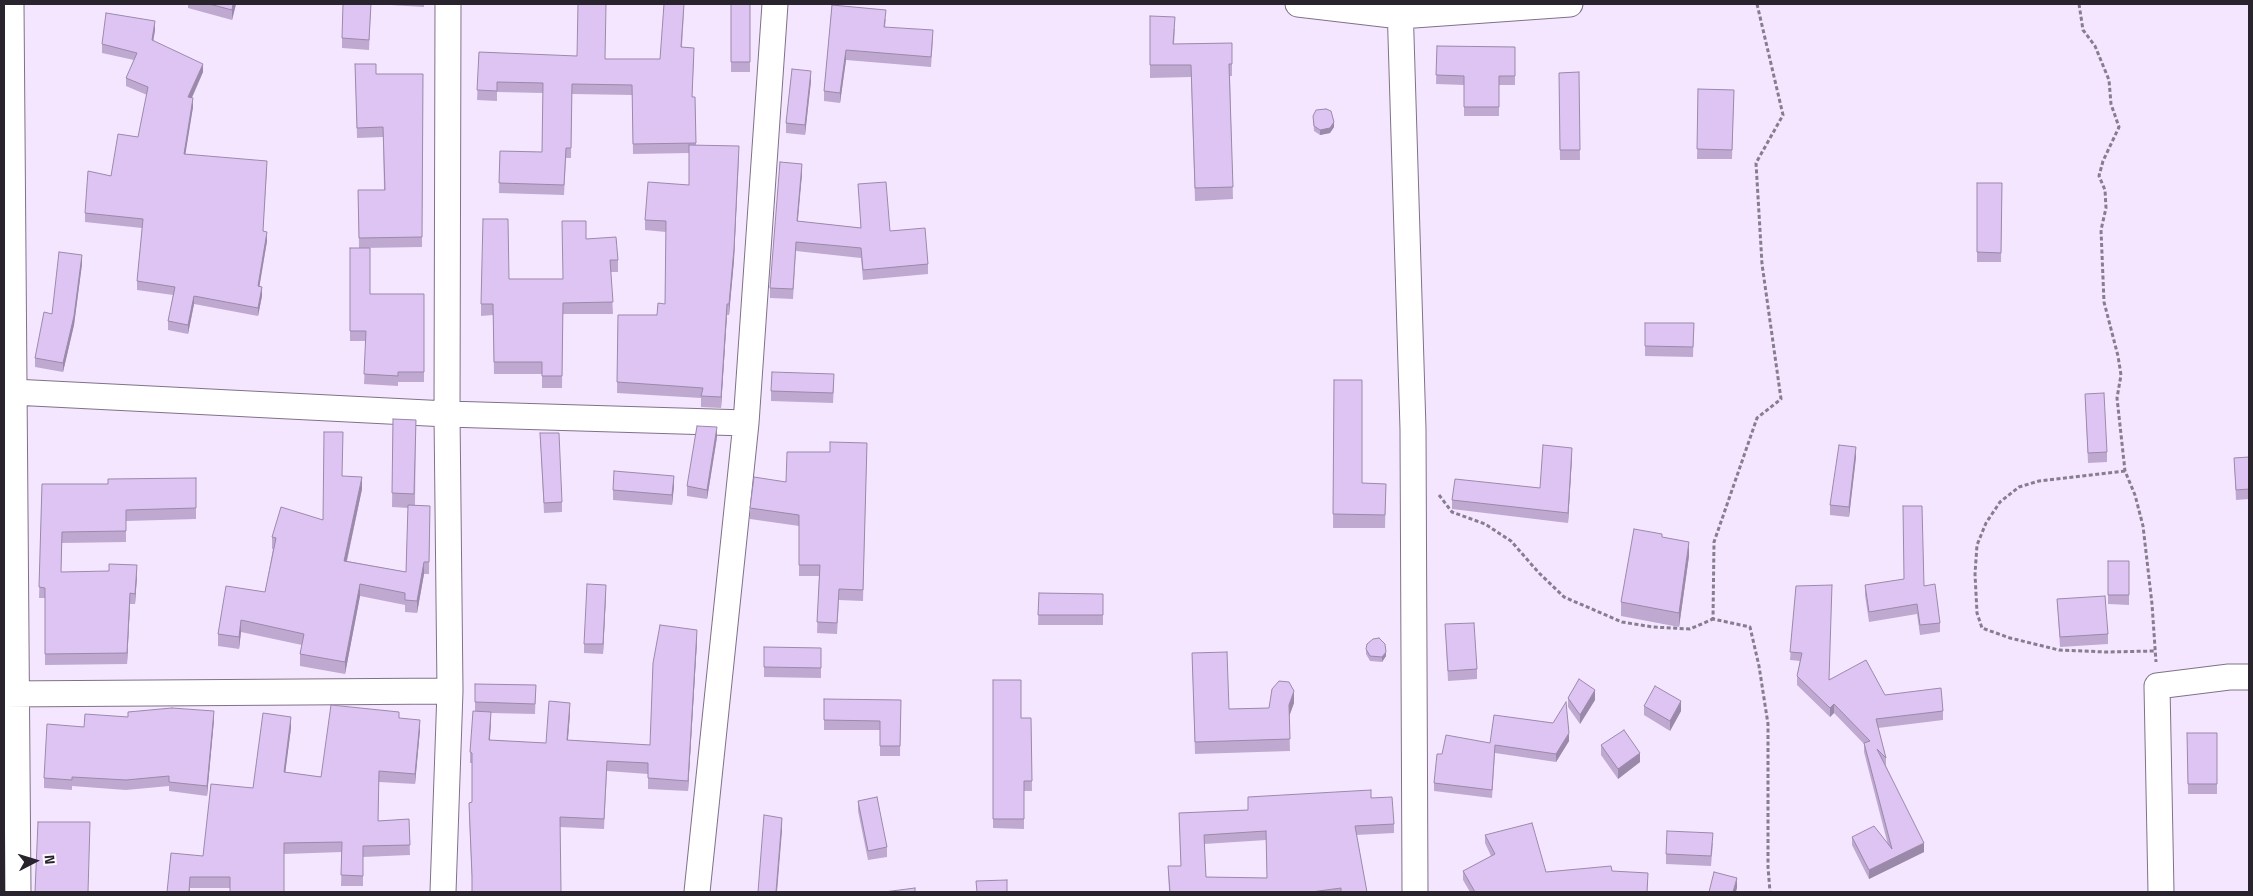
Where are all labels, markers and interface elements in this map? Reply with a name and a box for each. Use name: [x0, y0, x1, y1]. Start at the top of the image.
north arrow: [10, 836, 60, 886]
text: N: [40, 854, 61, 865]

